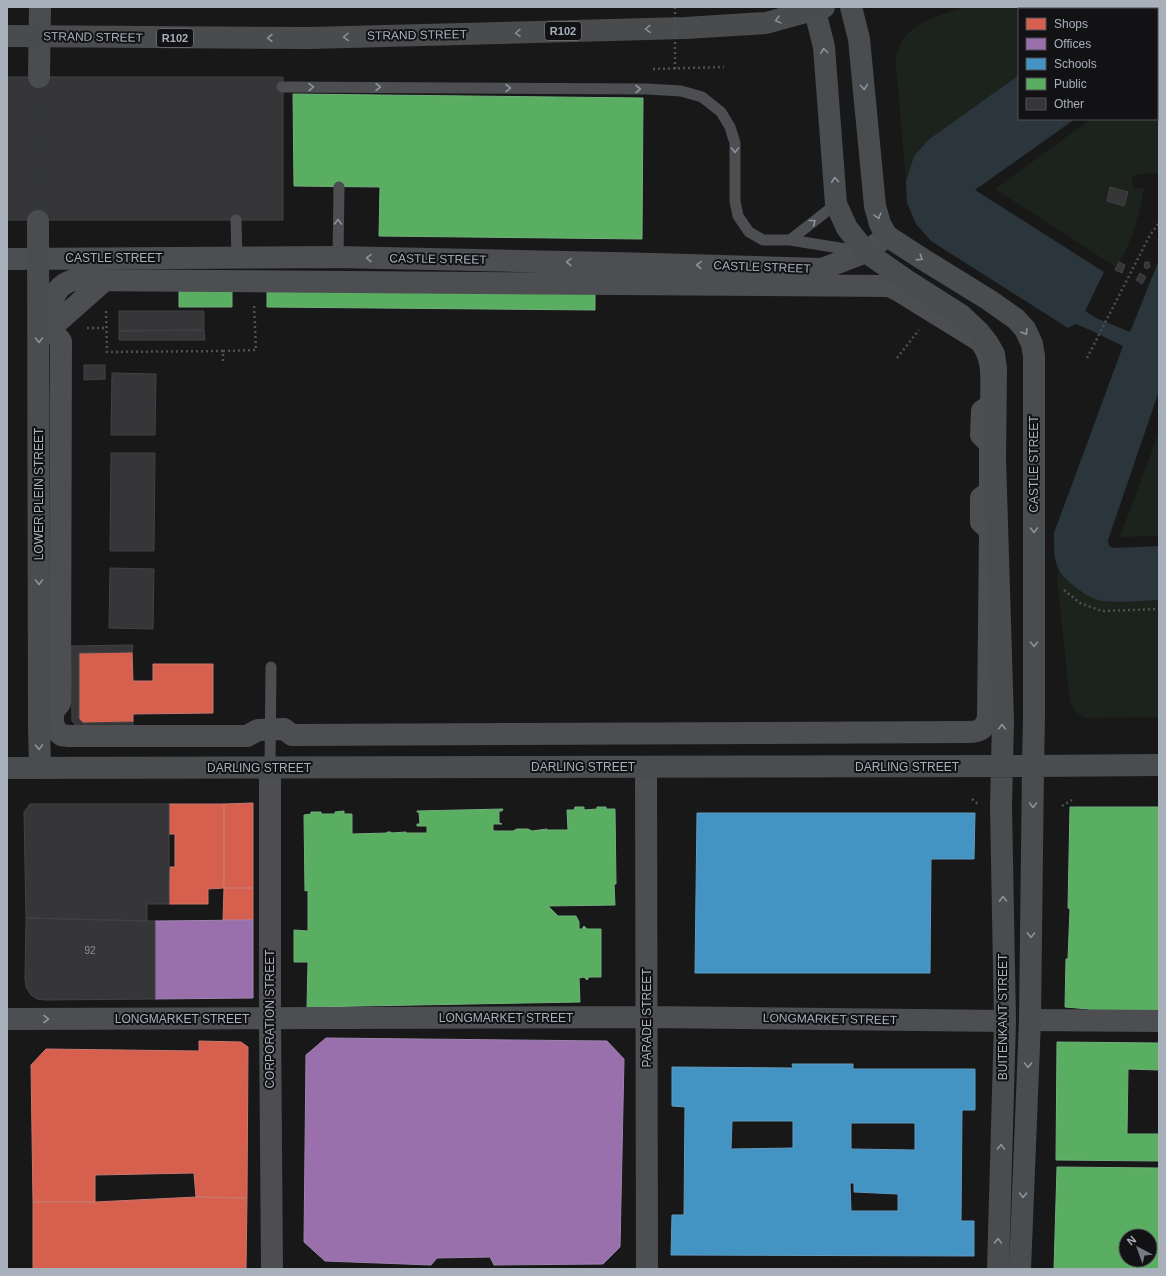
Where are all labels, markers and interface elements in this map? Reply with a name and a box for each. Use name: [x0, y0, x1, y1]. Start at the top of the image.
legend: [1018, 8, 1158, 120]
one-way arrow: [774, 15, 781, 24]
text: Shops: [1054, 17, 1088, 31]
road number: R102: [545, 22, 581, 40]
one-way arrow: [645, 25, 651, 33]
street label: STRAND STREET: [367, 27, 468, 43]
one-way arrow: [515, 28, 521, 37]
street label: STRAND STREET: [43, 29, 144, 45]
road number: R102: [157, 29, 193, 47]
one-way arrow: [343, 33, 349, 41]
one-way arrow: [267, 34, 273, 42]
text: Offices: [1054, 37, 1091, 51]
one-way arrow: [820, 48, 829, 54]
text: Schools: [1054, 57, 1097, 71]
text: Public: [1054, 77, 1087, 91]
one-way arrow: [308, 83, 314, 91]
one-way arrow: [375, 83, 381, 91]
one-way arrow: [505, 84, 511, 92]
one-way arrow: [859, 84, 868, 90]
one-way arrow: [635, 85, 641, 93]
text: Other: [1054, 97, 1084, 111]
one-way arrow: [731, 147, 739, 153]
one-way arrow: [830, 177, 839, 183]
one-way arrow: [873, 212, 882, 219]
one-way arrow: [334, 219, 342, 225]
one-way arrow: [809, 220, 816, 227]
street label: CASTLE STREET: [65, 251, 163, 265]
street label: CASTLE STREET: [389, 251, 487, 267]
one-way arrow: [916, 253, 923, 260]
one-way arrow: [366, 254, 372, 262]
one-way arrow: [566, 258, 572, 266]
street label: CASTLE STREET: [713, 258, 812, 276]
one-way arrow: [696, 261, 702, 270]
one-way arrow: [1021, 328, 1028, 335]
one-way arrow: [35, 337, 43, 343]
street label: CASTLE STREET: [1027, 415, 1041, 513]
street label: LOWER PLEIN STREET: [32, 427, 46, 560]
one-way arrow: [1030, 527, 1038, 533]
one-way arrow: [35, 579, 43, 585]
one-way arrow: [1030, 641, 1038, 647]
one-way arrow: [998, 724, 1007, 730]
one-way arrow: [35, 743, 44, 750]
street label: DARLING STREET: [531, 760, 636, 774]
street label: DARLING STREET: [855, 760, 960, 774]
street label: DARLING STREET: [207, 761, 312, 775]
one-way arrow: [1029, 802, 1037, 808]
one-way arrow: [999, 896, 1007, 902]
one-way arrow: [1027, 932, 1035, 938]
house number: 92: [84, 945, 96, 956]
street label: CORPORATION STREET: [263, 949, 277, 1089]
street label: BUITENKANT STREET: [996, 953, 1010, 1080]
street label: PARADE STREET: [640, 968, 654, 1068]
street label: LONGMARKET STREET: [439, 1011, 574, 1025]
street label: LONGMARKET STREET: [763, 1011, 898, 1027]
street label: LONGMARKET STREET: [115, 1012, 250, 1026]
one-way arrow: [43, 1015, 49, 1023]
one-way arrow: [1024, 1062, 1032, 1068]
one-way arrow: [997, 1144, 1006, 1150]
one-way arrow: [1019, 1192, 1027, 1198]
north arrow: [1118, 1228, 1158, 1268]
text: N: [1125, 1233, 1138, 1248]
one-way arrow: [994, 1238, 1003, 1244]

